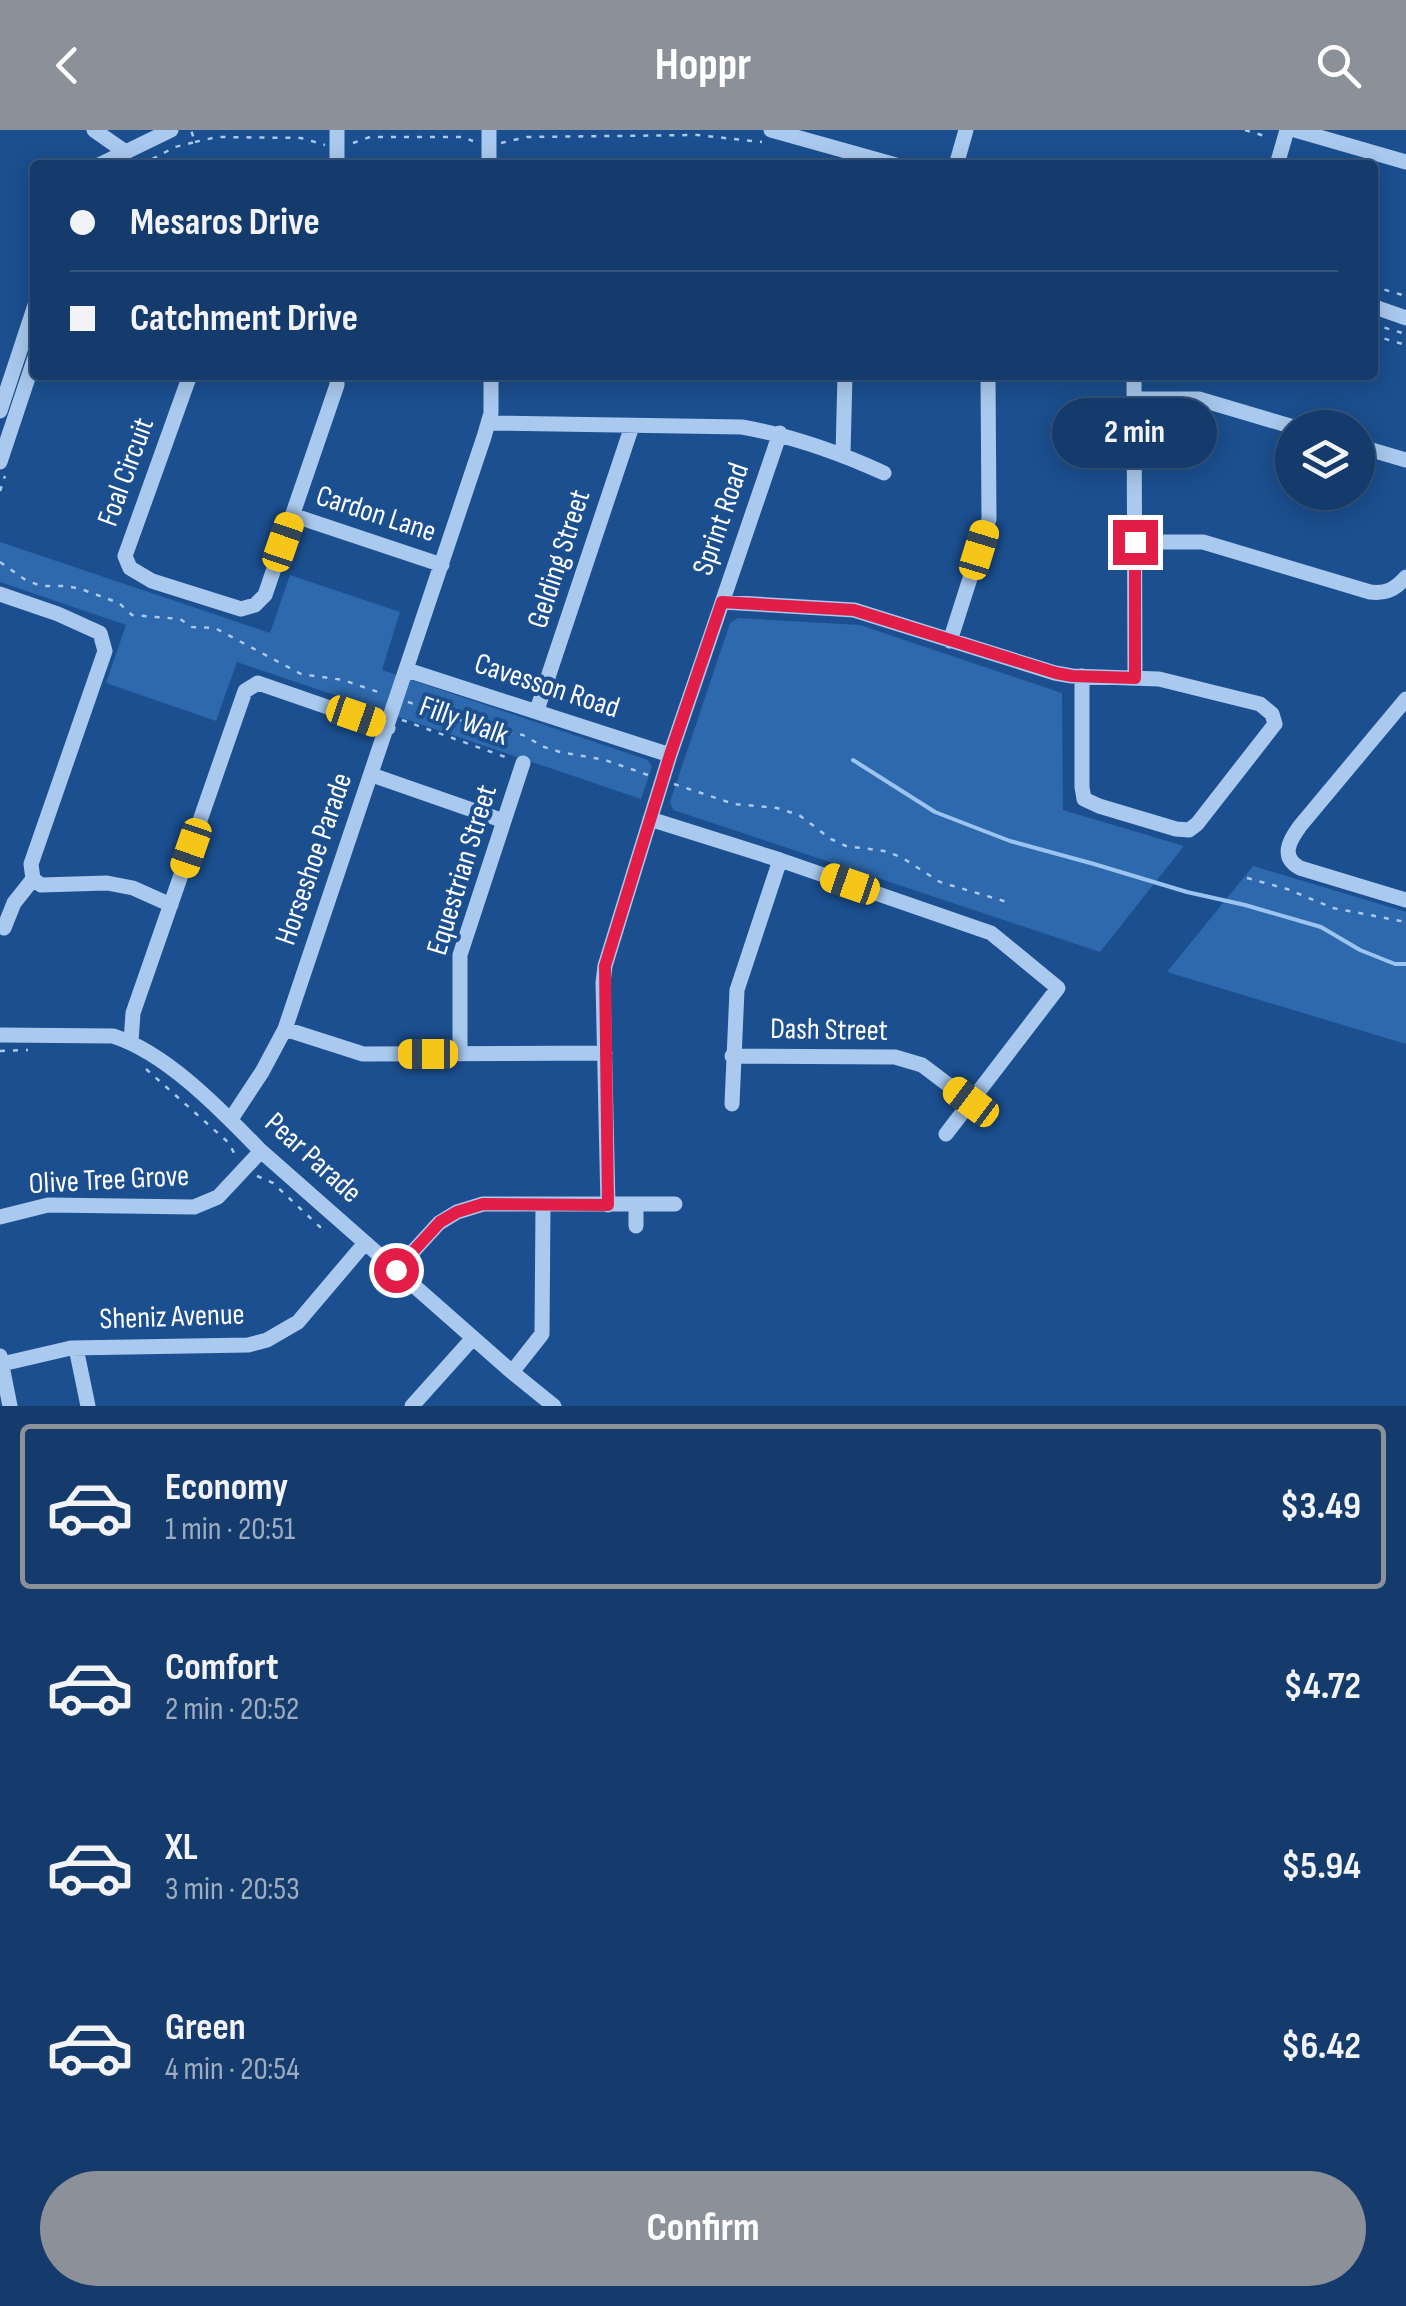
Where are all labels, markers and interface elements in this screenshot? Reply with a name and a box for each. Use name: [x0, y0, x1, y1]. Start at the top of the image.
icon: back: [40, 38, 95, 93]
text: Hoppr: [655, 38, 751, 93]
icon: search: [1311, 38, 1366, 93]
text: Mesaros Drive: [130, 200, 320, 245]
text: Catchment Drive: [130, 296, 358, 341]
callout: 2 min: [1052, 397, 1218, 467]
map controls: [1275, 410, 1375, 510]
button: layers: [1275, 410, 1375, 510]
street label: Foal Circuit: [90, 413, 162, 531]
text: 2 min: [1104, 413, 1165, 452]
street label: Sprint Road: [685, 458, 757, 580]
street label: Cardon Lane: [312, 478, 440, 550]
street label: Gelding Street: [520, 485, 598, 633]
car: [259, 509, 307, 575]
car: [956, 517, 1002, 583]
route end: [1113, 520, 1158, 565]
street label: Cavesson Road: [470, 646, 624, 726]
street label: Filly Walk: [415, 688, 514, 754]
car: [323, 692, 389, 740]
street label: Horseshoe Parade: [268, 768, 360, 950]
street label: Equestrian Street: [419, 781, 505, 959]
car: [167, 815, 215, 881]
car: [817, 860, 883, 908]
street label: Dash Street: [770, 1011, 888, 1049]
car: [398, 1039, 458, 1069]
car: [938, 1072, 1004, 1132]
street label: Pear Parade: [257, 1105, 369, 1211]
street label: Olive Tree Grove: [28, 1158, 190, 1202]
route start: [374, 1248, 419, 1293]
street label: Sheniz Avenue: [99, 1296, 245, 1338]
icon: car: [45, 1462, 135, 1552]
text: Economy: [165, 1465, 288, 1510]
text: $3.49: [1280, 1484, 1361, 1529]
text: 1 min · 20:51: [165, 1510, 295, 1549]
icon: car: [45, 1642, 135, 1732]
text: Comfort: [165, 1645, 279, 1690]
text: $4.72: [1284, 1664, 1361, 1709]
text: 2 min · 20:52: [165, 1690, 299, 1729]
icon: car: [45, 1822, 135, 1912]
text: XL: [165, 1825, 198, 1870]
text: $5.94: [1281, 1844, 1361, 1889]
text: 3 min · 20:53: [165, 1870, 300, 1909]
icon: car: [45, 2002, 135, 2092]
text: Green: [165, 2005, 246, 2050]
text: $6.42: [1281, 2024, 1361, 2069]
text: 4 min · 20:54: [165, 2050, 300, 2089]
button: Confirm: [40, 2171, 1366, 2286]

